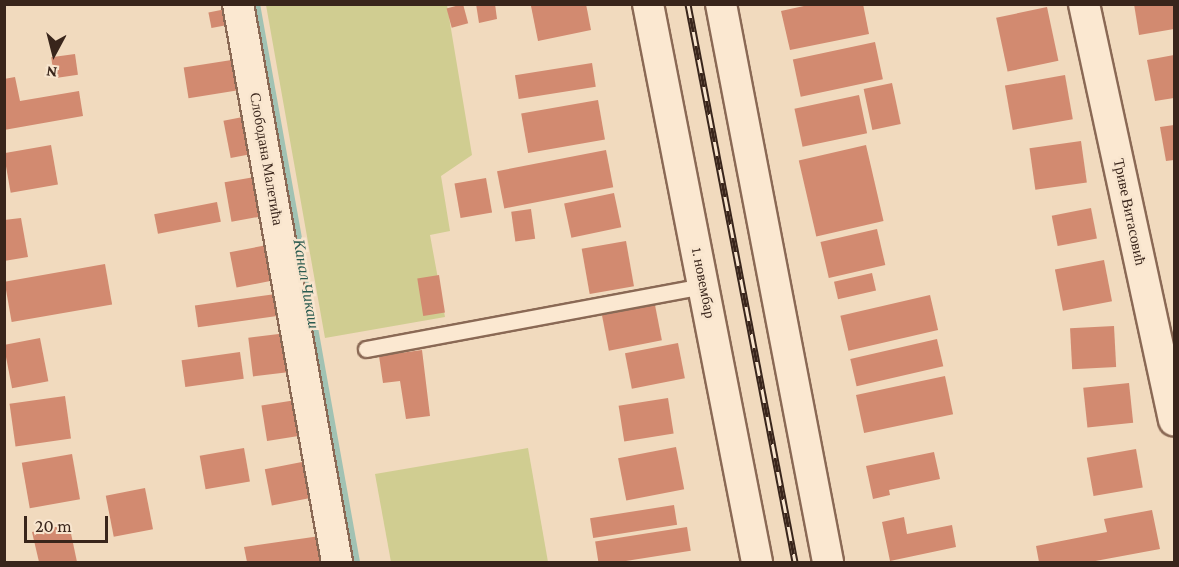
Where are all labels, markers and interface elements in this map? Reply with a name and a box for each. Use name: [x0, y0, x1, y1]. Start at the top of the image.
north arrow: [24, 24, 84, 84]
text: N: [45, 63, 58, 81]
street label: Слободана Малетића: [245, 91, 287, 227]
street label: Триве Витасовић: [1109, 157, 1149, 267]
water label: Канал Чикаш: [289, 238, 323, 330]
street label: 1. новембар: [687, 246, 719, 320]
scale bar: [27, 504, 111, 542]
text: 20 m: [35, 516, 72, 536]

